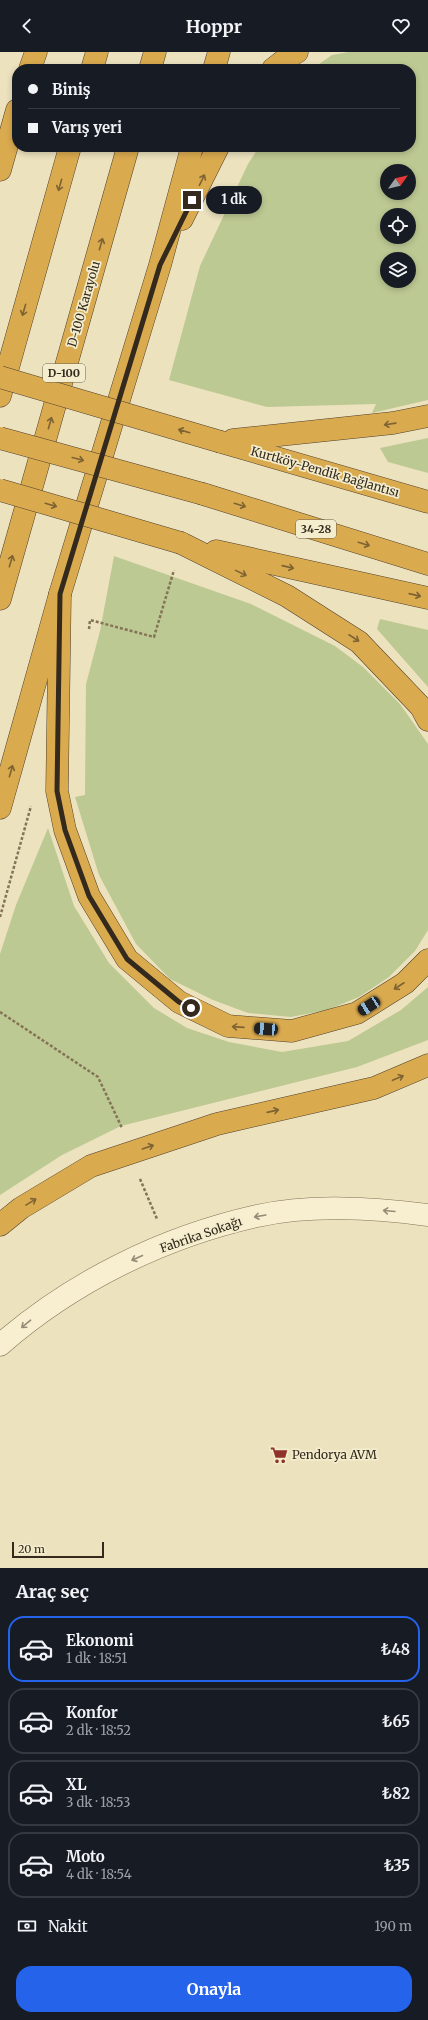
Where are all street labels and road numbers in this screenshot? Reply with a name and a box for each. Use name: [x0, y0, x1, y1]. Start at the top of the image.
street label: D-100 Karayolu: [64, 259, 103, 349]
road number: D-100: [43, 364, 85, 382]
street label: Kurtköy-Pendik Bağlantısı: [249, 443, 401, 500]
road number: 34-28: [296, 520, 336, 538]
street label: Fabrika Sokağı: [158, 1213, 244, 1256]

